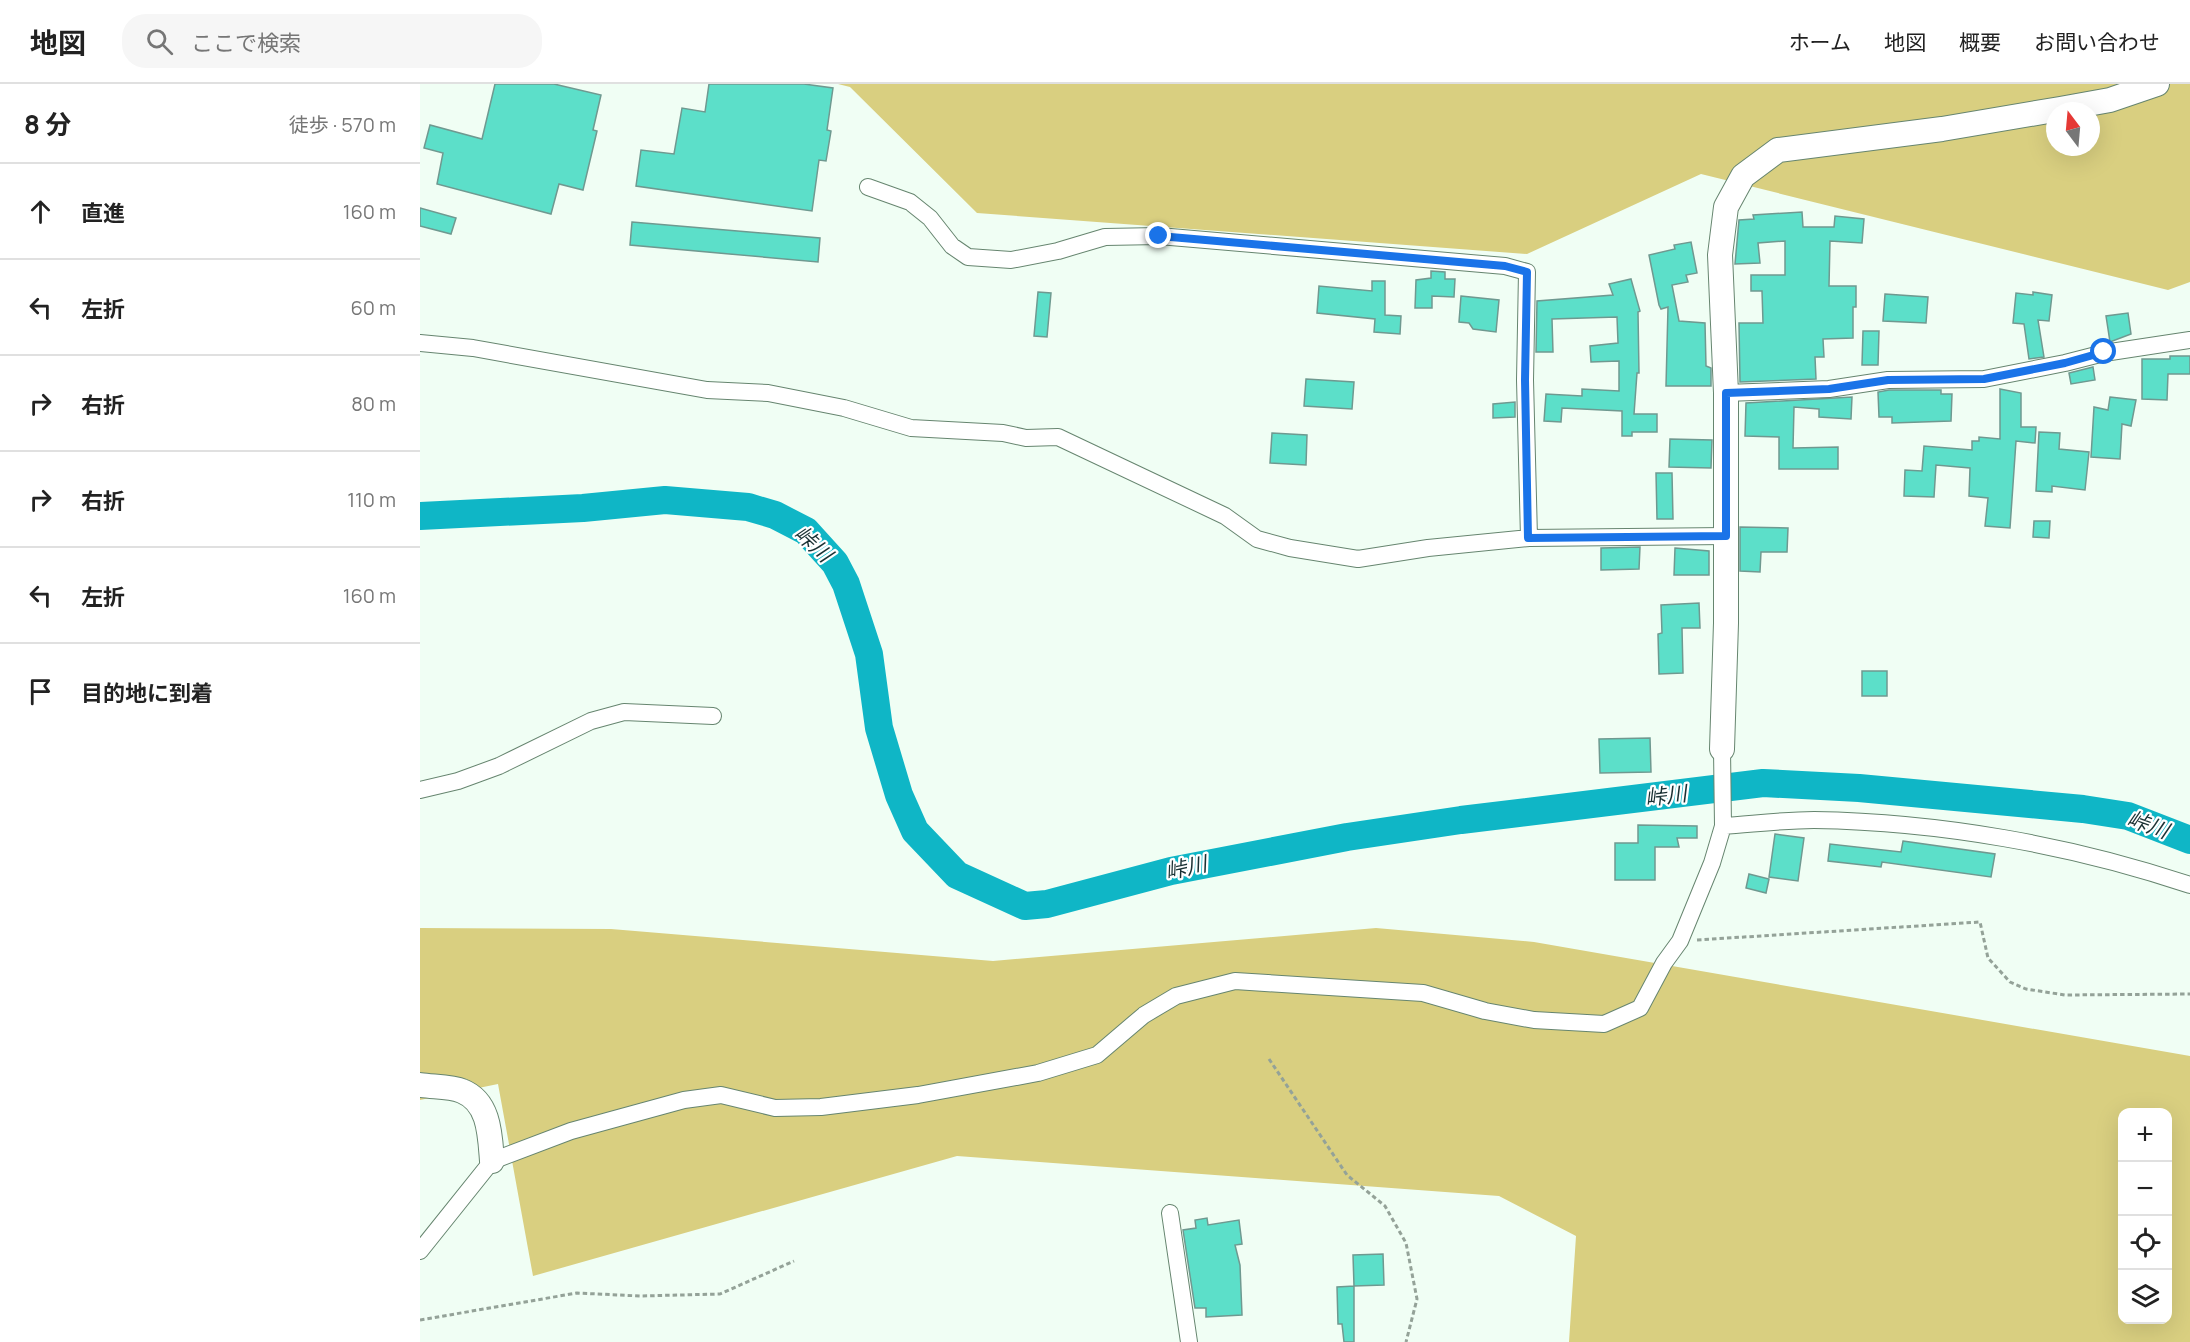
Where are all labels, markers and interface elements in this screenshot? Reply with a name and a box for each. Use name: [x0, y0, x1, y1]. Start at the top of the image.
search box: [122, 14, 542, 68]
text: 地図: [30, 23, 86, 61]
icon: search: [143, 25, 176, 58]
text: ここで検索: [191, 28, 301, 58]
text: ホーム: [1789, 28, 1851, 56]
text: 地図: [1884, 28, 1926, 56]
text: 概要: [1959, 28, 2001, 56]
text: お問い合わせ: [2034, 28, 2160, 56]
north arrow: [2046, 102, 2100, 156]
text: 8 分: [24, 106, 71, 142]
text: 徒歩 · 570 m: [289, 111, 396, 138]
icon: ahead: [24, 195, 57, 228]
text: 直進: [81, 198, 125, 228]
text: 160 m: [343, 198, 396, 225]
route end: [1145, 222, 1171, 248]
icon: left: [24, 291, 57, 324]
text: 左折: [81, 294, 125, 324]
text: 60 m: [350, 294, 396, 321]
route start: [2090, 338, 2116, 364]
icon: right: [24, 387, 57, 420]
text: 右折: [81, 390, 125, 420]
text: 80 m: [351, 390, 396, 417]
icon: right: [24, 483, 57, 516]
text: 右折: [81, 486, 125, 516]
text: 110 m: [347, 486, 396, 513]
water label: 峠川: [789, 519, 840, 569]
icon: left: [24, 579, 57, 612]
text: 左折: [81, 582, 125, 612]
text: 160 m: [343, 582, 396, 609]
icon: arrive: [24, 675, 57, 708]
text: 目的地に到着: [81, 678, 213, 708]
water label: 峠川: [1643, 778, 1690, 811]
water label: 峠川: [2124, 804, 2175, 845]
water label: 峠川: [1162, 849, 1211, 885]
map controls: [2118, 1108, 2172, 1324]
button: +: [2118, 1108, 2172, 1162]
button: −: [2118, 1162, 2172, 1216]
button: locate: [2118, 1216, 2172, 1270]
button: layers: [2118, 1270, 2172, 1324]

